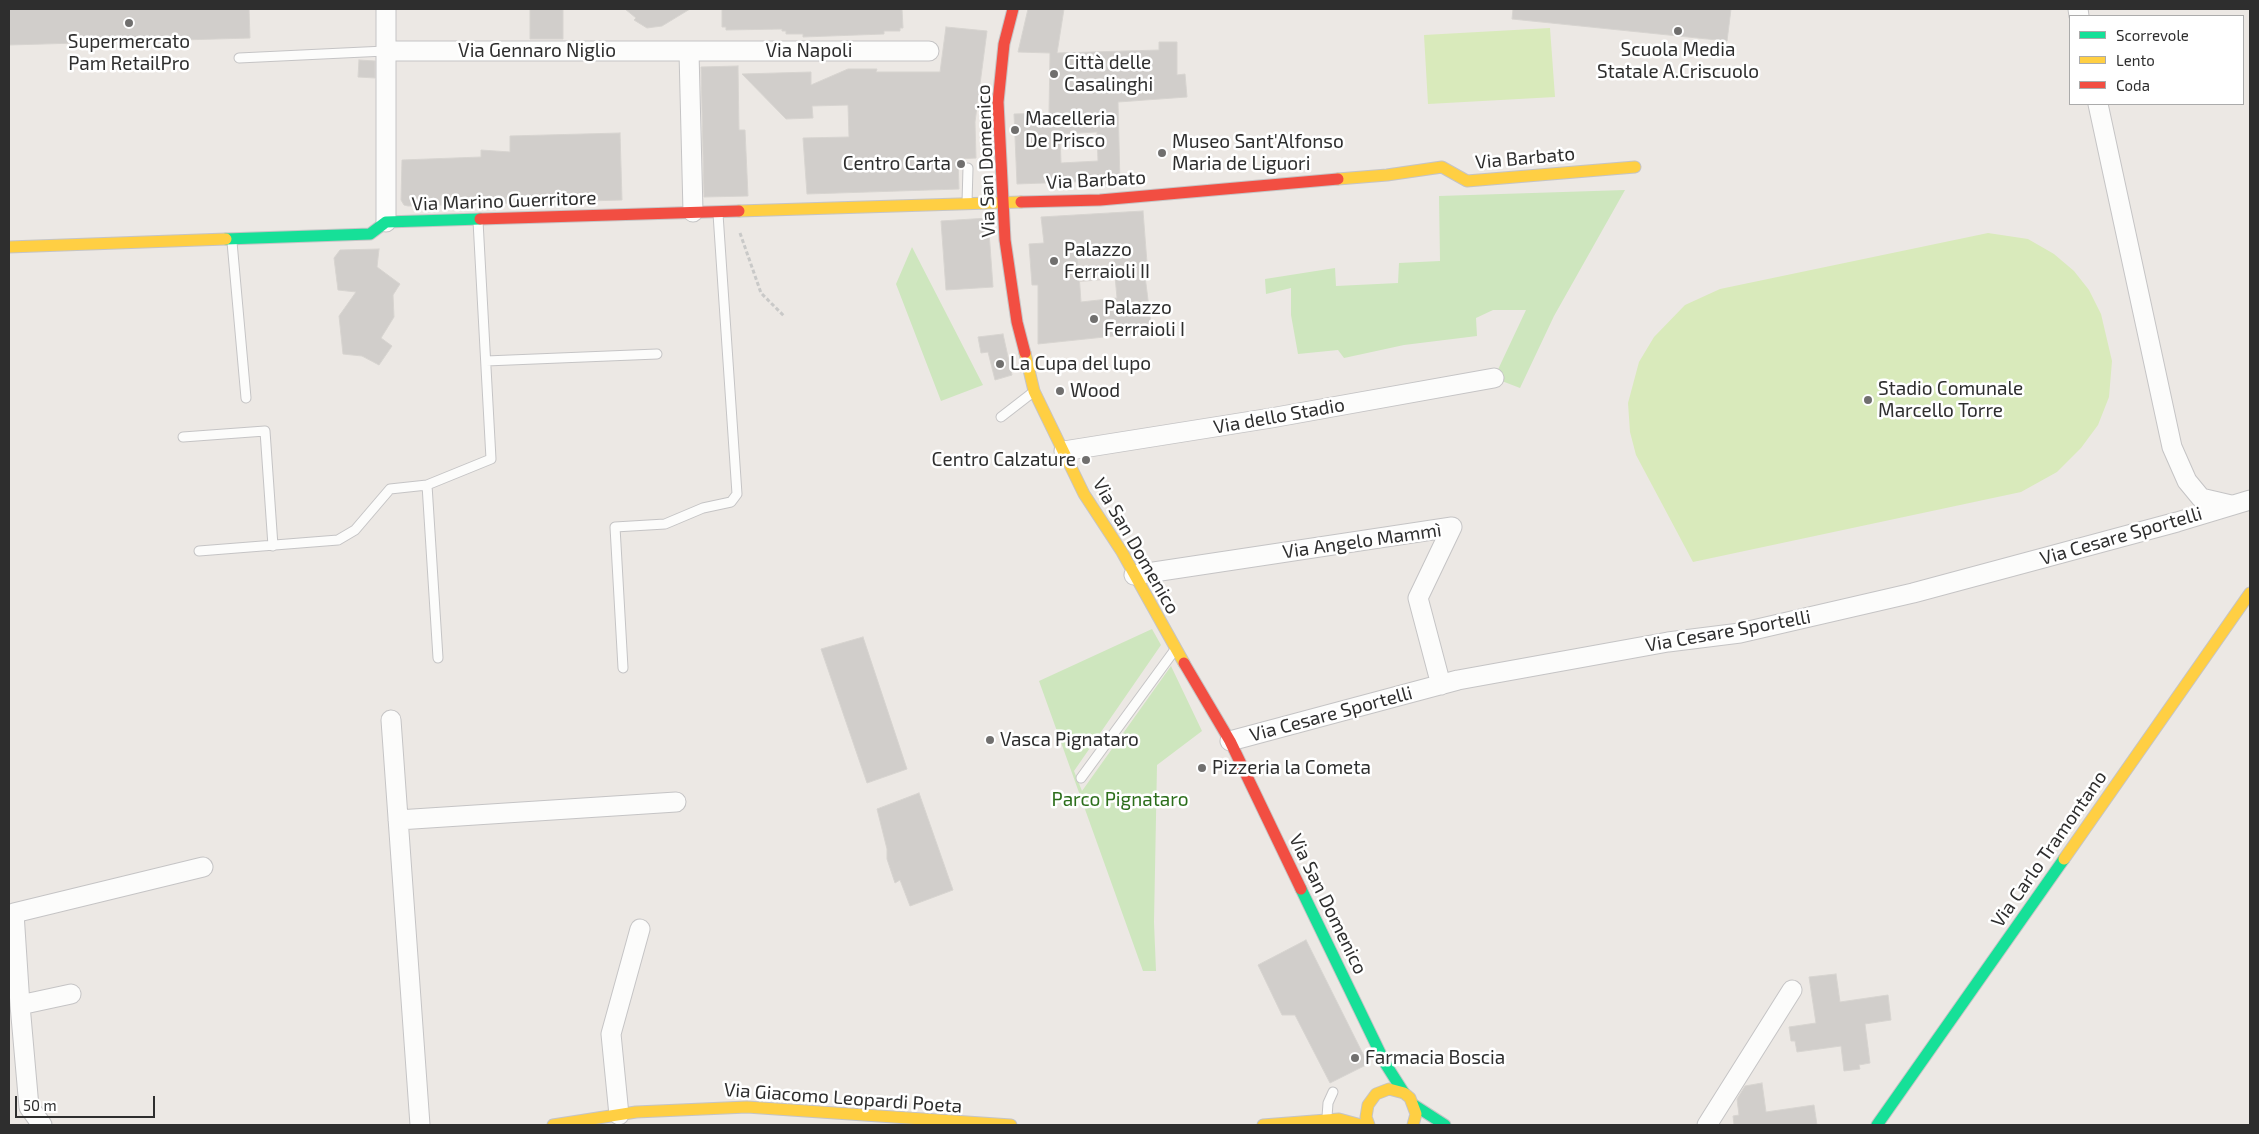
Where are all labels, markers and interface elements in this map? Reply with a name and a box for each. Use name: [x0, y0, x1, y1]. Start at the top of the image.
legend: [2069, 15, 2244, 105]
marker: Supermercato Pam RetailPro: [123, 17, 135, 29]
marker: Scuola Media Statale A.Criscuolo: [1672, 25, 1684, 37]
text: Scorrevole: [2116, 26, 2189, 44]
place label: Supermercato Pam RetailPro: [68, 31, 190, 75]
place label: Scuola Media Statale A.Criscuolo: [1597, 39, 1759, 83]
street label: Via Gennaro Niglio: [458, 40, 616, 62]
street label: Via Napoli: [766, 40, 852, 62]
text: Lento: [2116, 51, 2155, 69]
place label: Città delle Casalinghi: [1064, 52, 1153, 96]
marker: Città delle Casalinghi: [1048, 68, 1060, 80]
text: Coda: [2116, 76, 2150, 94]
street label: Via San Domenico: [972, 84, 1000, 238]
place label: Macelleria De Prisco: [1025, 108, 1116, 152]
marker: Macelleria De Prisco: [1009, 124, 1021, 136]
place label: Museo Sant'Alfonso Maria de Liguori: [1172, 131, 1344, 175]
street label: Via Barbato: [1474, 142, 1576, 174]
marker: Museo Sant'Alfonso Maria de Liguori: [1156, 147, 1168, 159]
place label: Centro Carta: [843, 153, 951, 175]
marker: Centro Carta: [955, 158, 967, 170]
street label: Via Barbato: [1045, 166, 1147, 194]
street label: Via Marino Guerritore: [411, 186, 597, 216]
place label: Palazzo Ferraioli II: [1064, 239, 1150, 283]
marker: Palazzo Ferraioli II: [1048, 255, 1060, 267]
place label: Palazzo Ferraioli I: [1104, 297, 1185, 341]
marker: Palazzo Ferraioli I: [1088, 313, 1100, 325]
place label: La Cupa del lupo: [1010, 353, 1151, 375]
marker: La Cupa del lupo: [994, 358, 1006, 370]
place label: Stadio Comunale Marcello Torre: [1878, 378, 2023, 422]
place label: Wood: [1070, 380, 1120, 402]
marker: Wood: [1054, 385, 1066, 397]
street label: Via dello Stadio: [1212, 393, 1346, 439]
marker: Stadio Comunale Marcello Torre: [1862, 394, 1874, 406]
place label: Centro Calzature: [932, 449, 1076, 471]
marker: Centro Calzature: [1080, 454, 1092, 466]
street label: Via San Domenico: [1088, 474, 1184, 618]
street label: Via Cesare Sportelli: [2037, 502, 2205, 570]
street label: Via Angelo Mammì: [1281, 519, 1443, 563]
street label: Via Cesare Sportelli: [1644, 605, 1812, 657]
street label: Via Cesare Sportelli: [1247, 681, 1415, 747]
place label: Vasca Pignataro: [1000, 729, 1139, 751]
marker: Vasca Pignataro: [984, 734, 996, 746]
place label: Pizzeria la Cometa: [1212, 757, 1371, 779]
marker: Pizzeria la Cometa: [1196, 762, 1208, 774]
street label: Via Carlo Tramontano: [1986, 766, 2112, 932]
park label: Parco Pignataro: [1052, 789, 1188, 811]
street label: Via San Domenico: [1284, 830, 1372, 978]
place label: Farmacia Boscia: [1365, 1047, 1505, 1069]
marker: Farmacia Boscia: [1349, 1052, 1361, 1064]
street label: Via Giacomo Leopardi Poeta: [723, 1078, 963, 1118]
scale bar: [18, 1086, 158, 1118]
text: 50 m: [23, 1096, 57, 1114]

